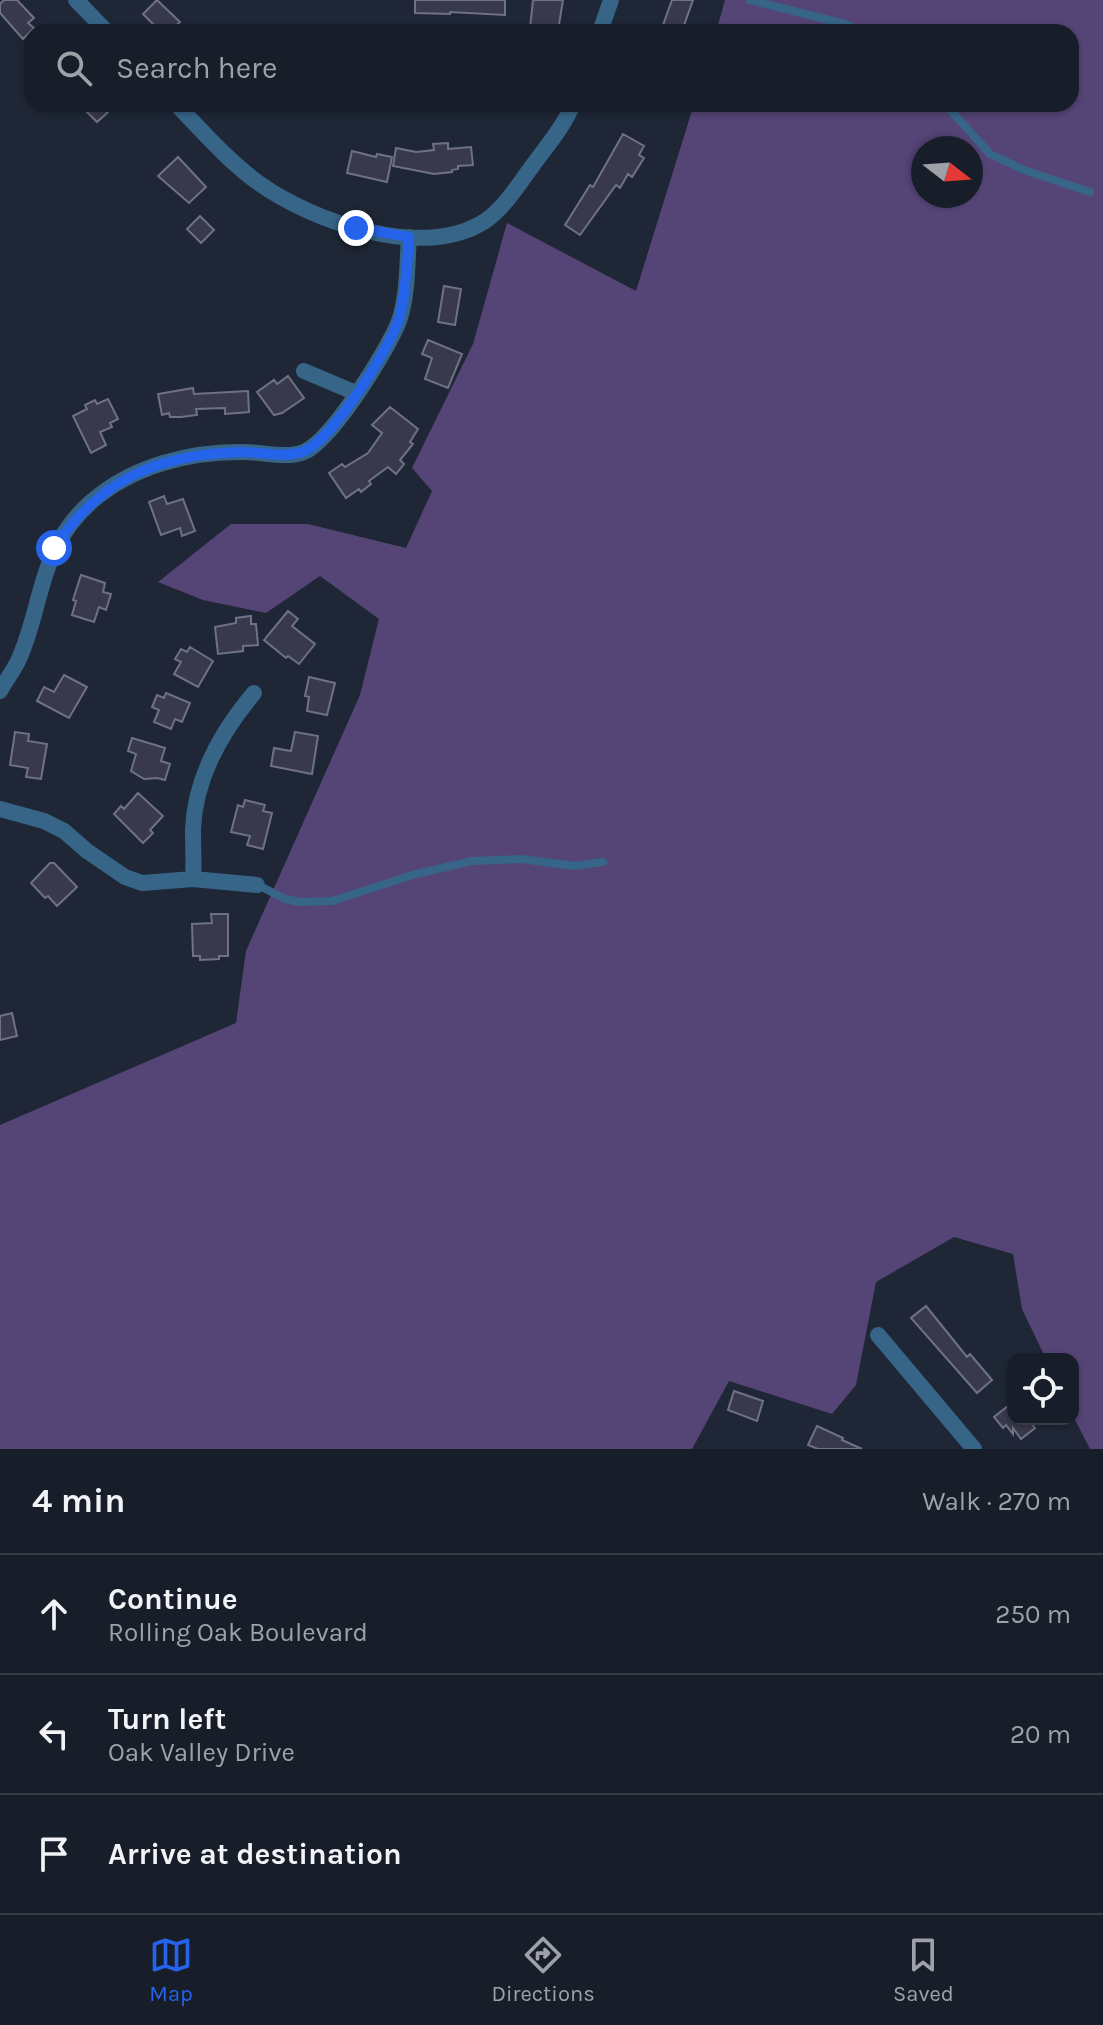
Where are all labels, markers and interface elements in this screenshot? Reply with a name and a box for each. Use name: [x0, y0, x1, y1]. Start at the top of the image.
search box: [24, 24, 1079, 112]
icon: search: [52, 46, 96, 90]
text: Search here: [116, 50, 277, 86]
north arrow: [911, 136, 983, 208]
route end: [338, 210, 374, 246]
route start: [36, 530, 72, 566]
map controls: [1007, 1353, 1079, 1425]
button: locate: [1007, 1353, 1079, 1425]
text: 4 min: [32, 1481, 125, 1521]
text: Walk · 270 m: [922, 1486, 1071, 1517]
text: Continue: [108, 1581, 238, 1617]
icon: ahead: [32, 1592, 76, 1636]
text: 250 m: [995, 1599, 1071, 1630]
text: Rolling Oak Boulevard: [108, 1617, 368, 1648]
text: Turn left: [108, 1701, 226, 1737]
icon: left: [32, 1712, 76, 1756]
text: 20 m: [1010, 1719, 1071, 1750]
text: Oak Valley Drive: [108, 1737, 295, 1768]
icon: arrive: [32, 1832, 76, 1876]
text: Arrive at destination: [108, 1836, 402, 1872]
tab: Map: [149, 1933, 193, 2007]
tab: Directions: [491, 1933, 595, 2007]
tab: Saved: [893, 1933, 954, 2007]

